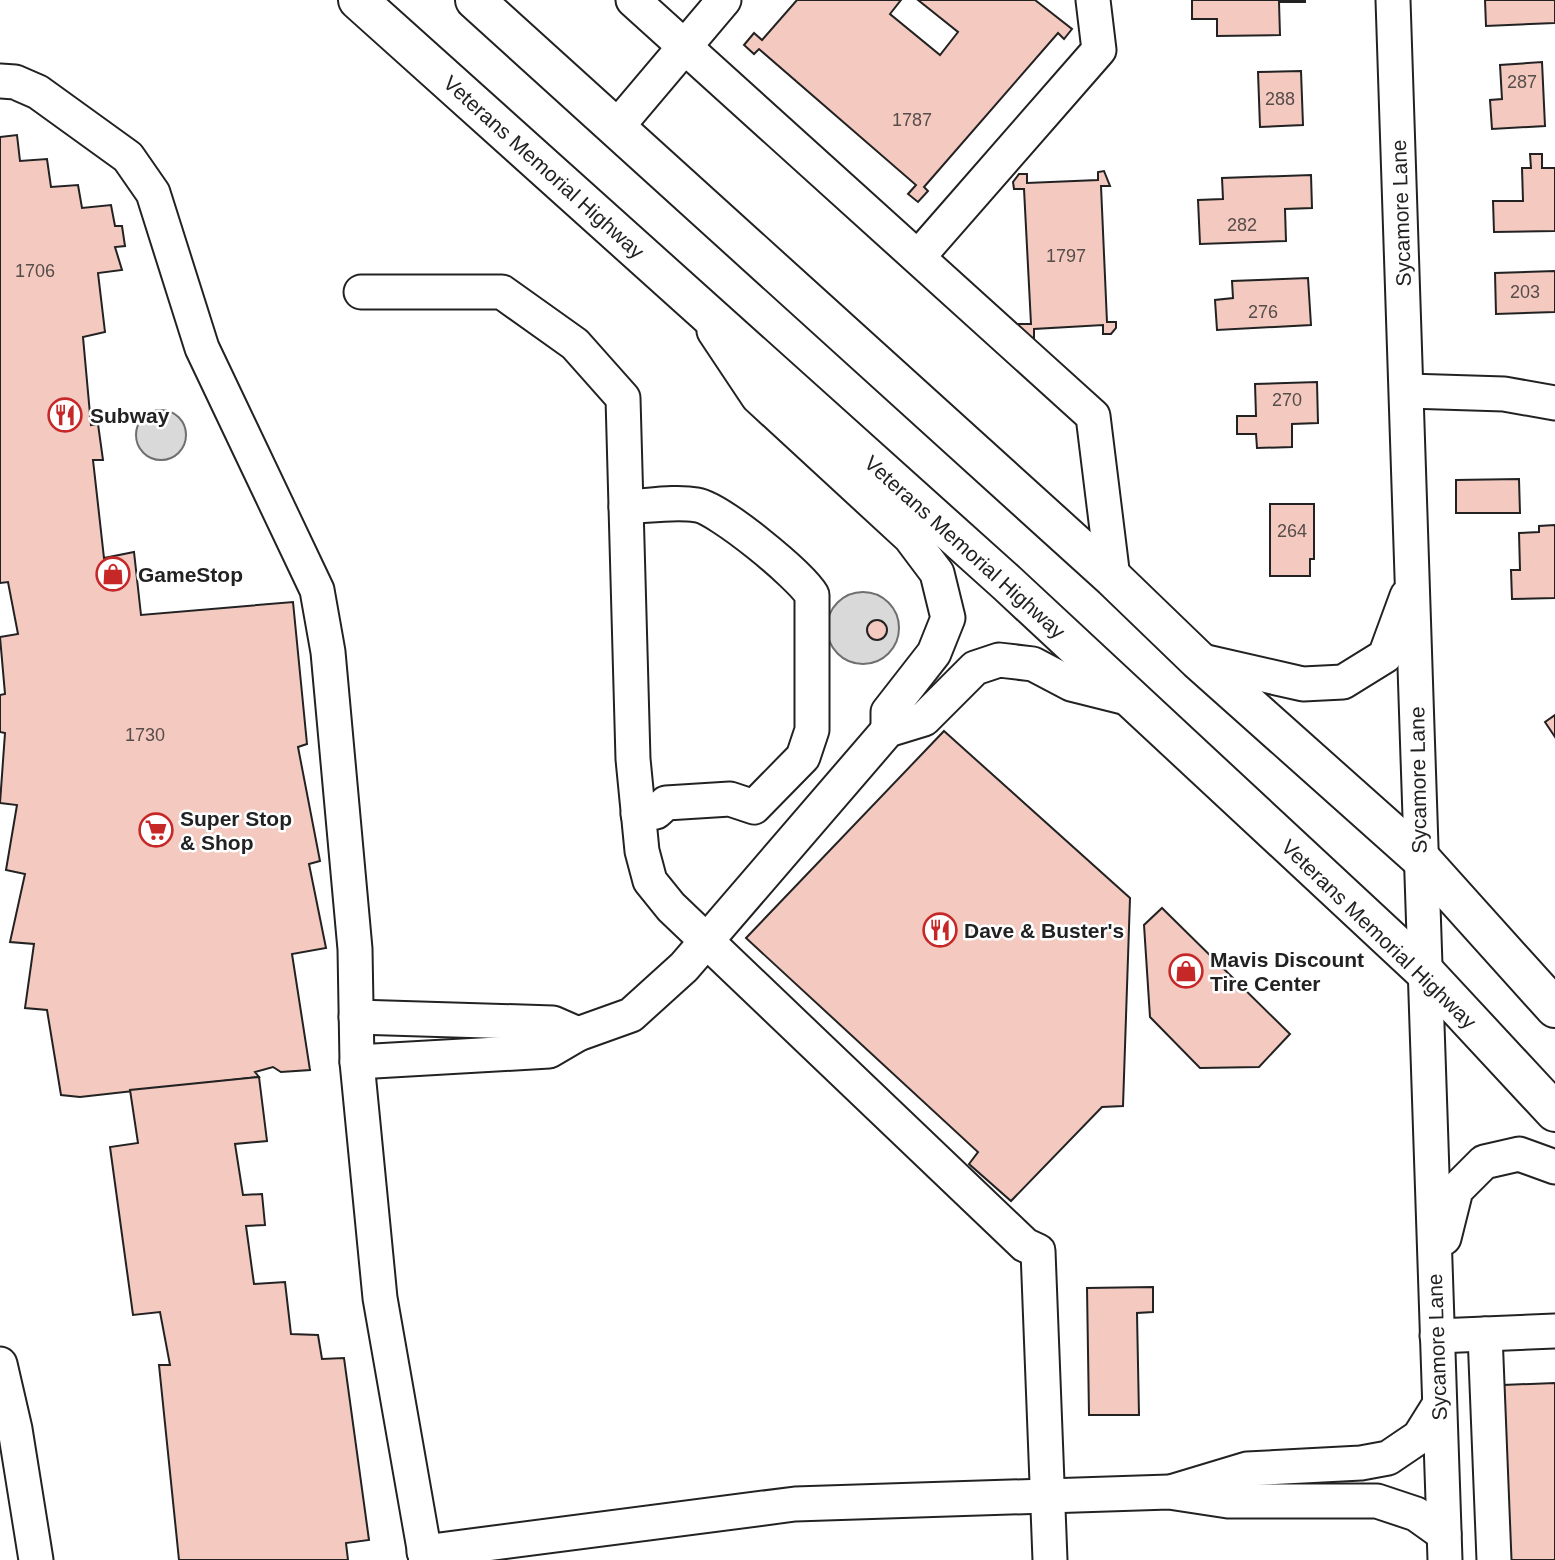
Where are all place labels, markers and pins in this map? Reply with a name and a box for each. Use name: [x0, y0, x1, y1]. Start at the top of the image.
restaurant icon: Subway: [46, 396, 84, 434]
place label: Subway: [90, 404, 170, 427]
shop icon: GameStop: [94, 555, 132, 593]
place label: GameStop: [138, 563, 243, 586]
place label: Super Stop & Shop: [180, 807, 292, 854]
supermarket icon: Super Stop & Shop: [137, 811, 175, 849]
restaurant icon: Dave & Buster's: [921, 911, 959, 949]
place label: Dave & Buster's: [964, 919, 1124, 942]
place label: Mavis Discount Tire Center: [1210, 948, 1364, 995]
shop icon: Mavis Discount Tire Center: [1167, 952, 1205, 990]

